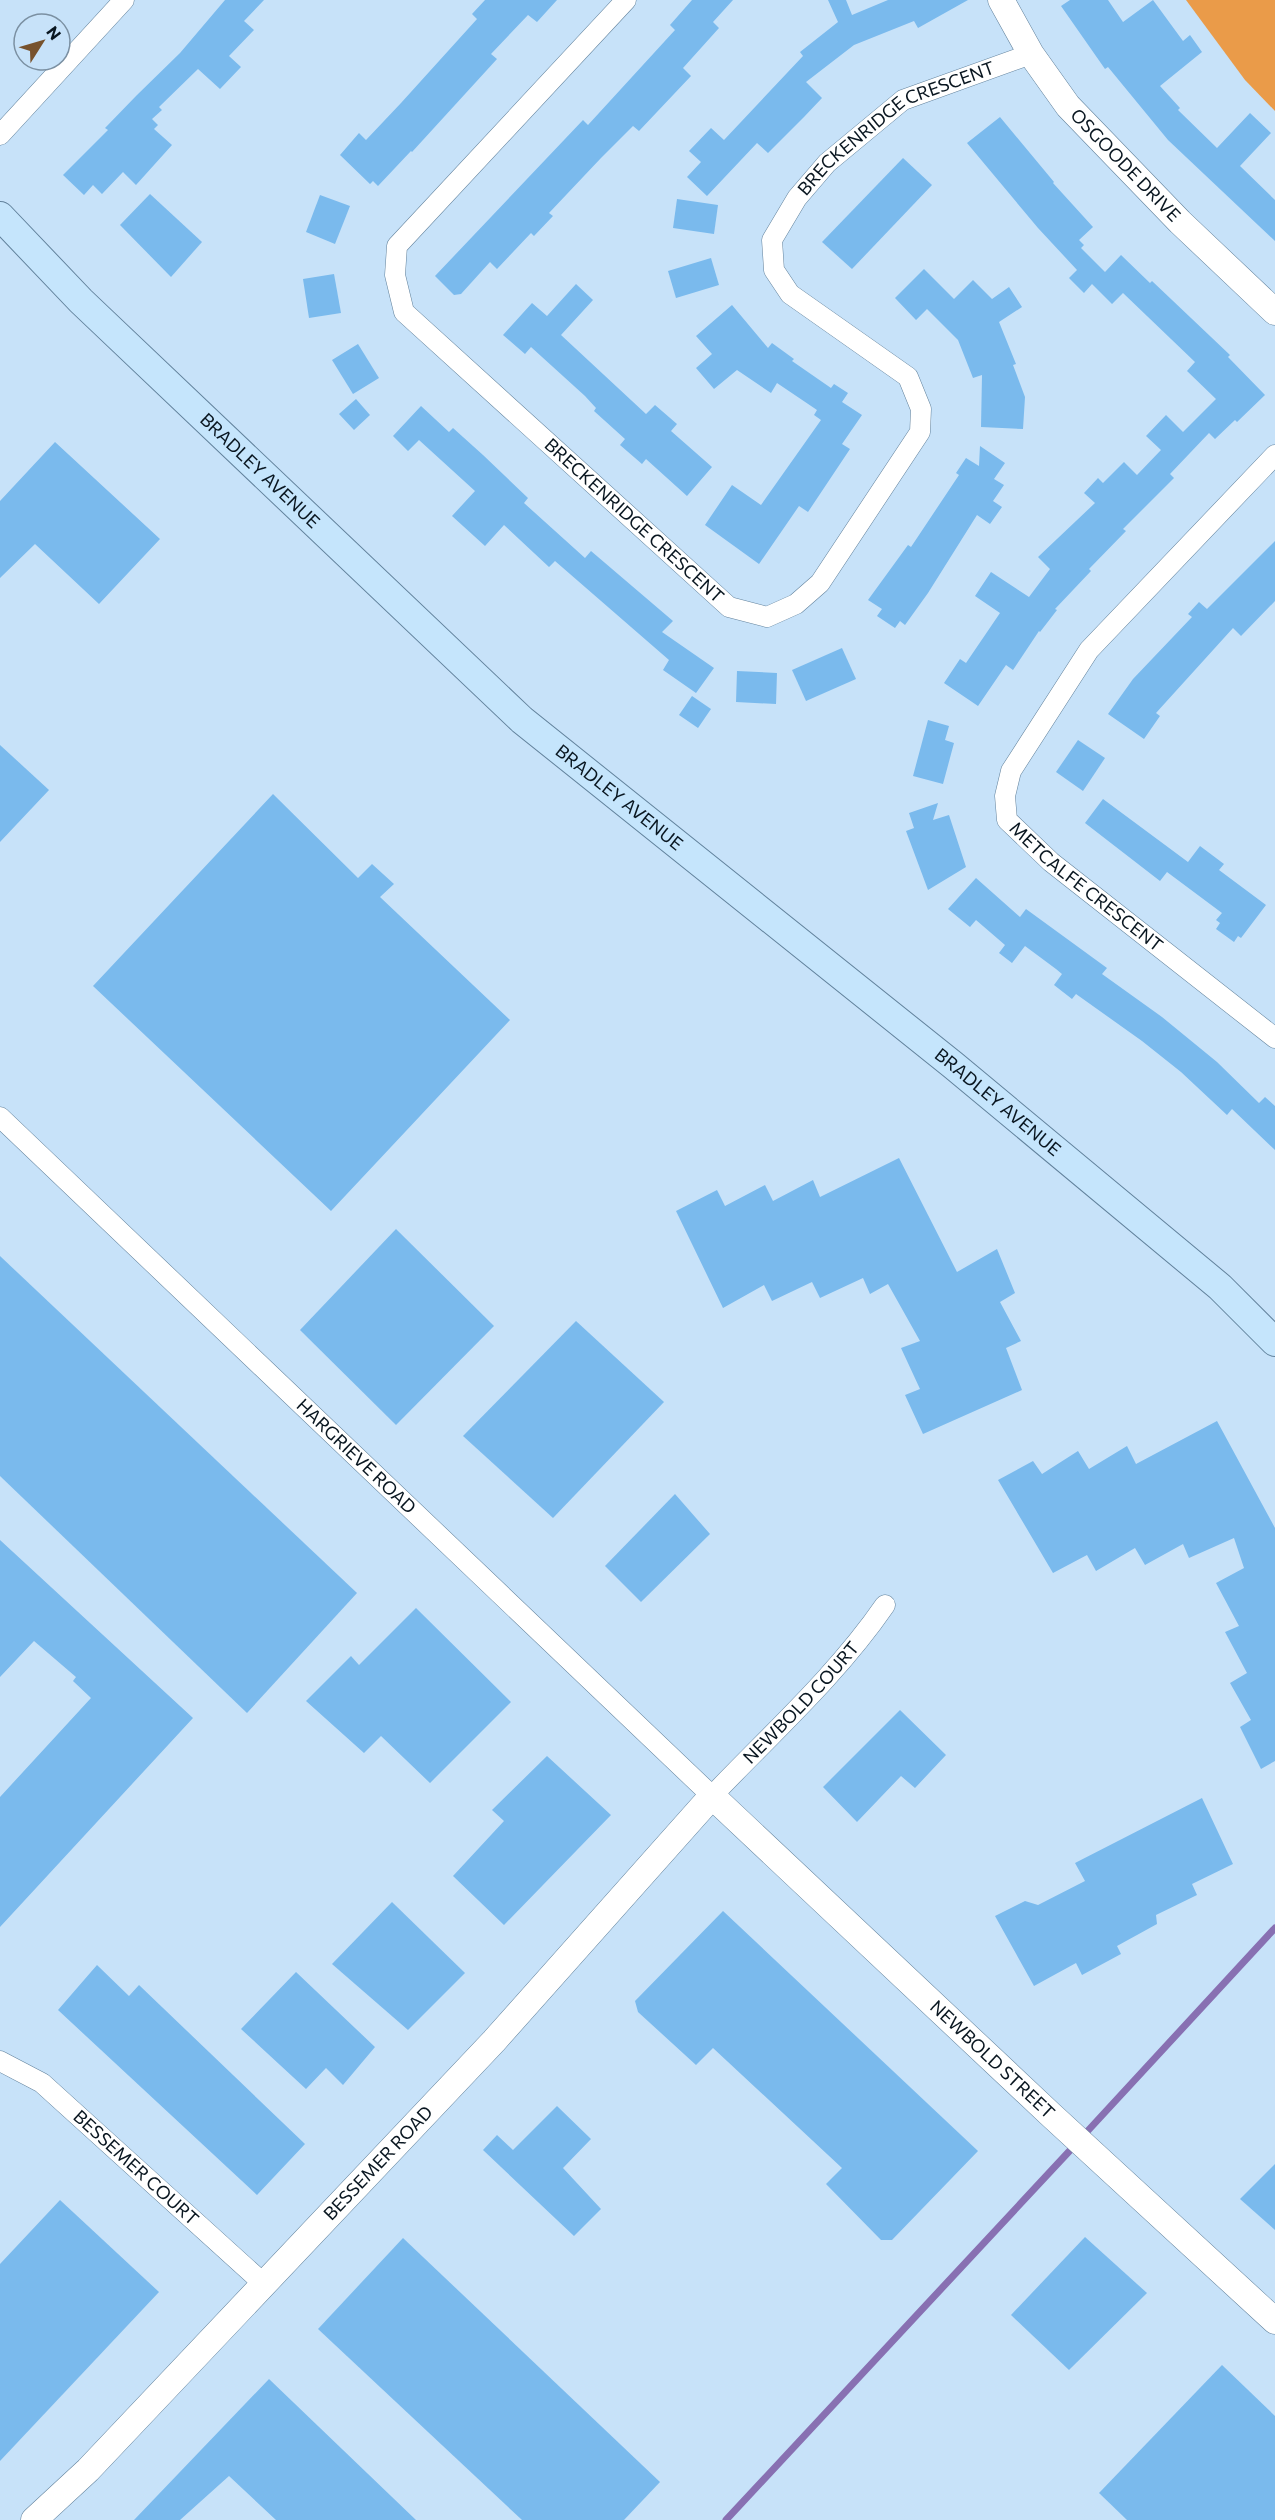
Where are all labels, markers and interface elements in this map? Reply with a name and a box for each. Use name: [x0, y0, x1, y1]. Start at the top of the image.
north arrow: [12, 12, 72, 72]
text: N: [43, 22, 66, 43]
street label: BRECKENRIDGE CRESCENT: [792, 56, 997, 199]
street label: OSGOODE DRIVE: [1066, 103, 1186, 226]
street label: BRADLEY AVENUE: [196, 408, 325, 532]
street label: BRECKENRIDGE CRESCENT: [541, 433, 729, 607]
street label: BRADLEY AVENUE: [551, 739, 688, 855]
street label: METCALFE CRESCENT: [1006, 817, 1168, 956]
street label: BRADLEY AVENUE: [931, 1043, 1066, 1160]
street label: HARGRIEVE ROAD: [292, 1394, 421, 1518]
street label: NEWBOLD COURT: [738, 1637, 863, 1768]
street label: NEWBOLD STREET: [926, 1995, 1060, 2123]
street label: BESSEMER ROAD: [318, 2101, 437, 2224]
street label: BESSEMER COURT: [69, 2105, 204, 2229]

